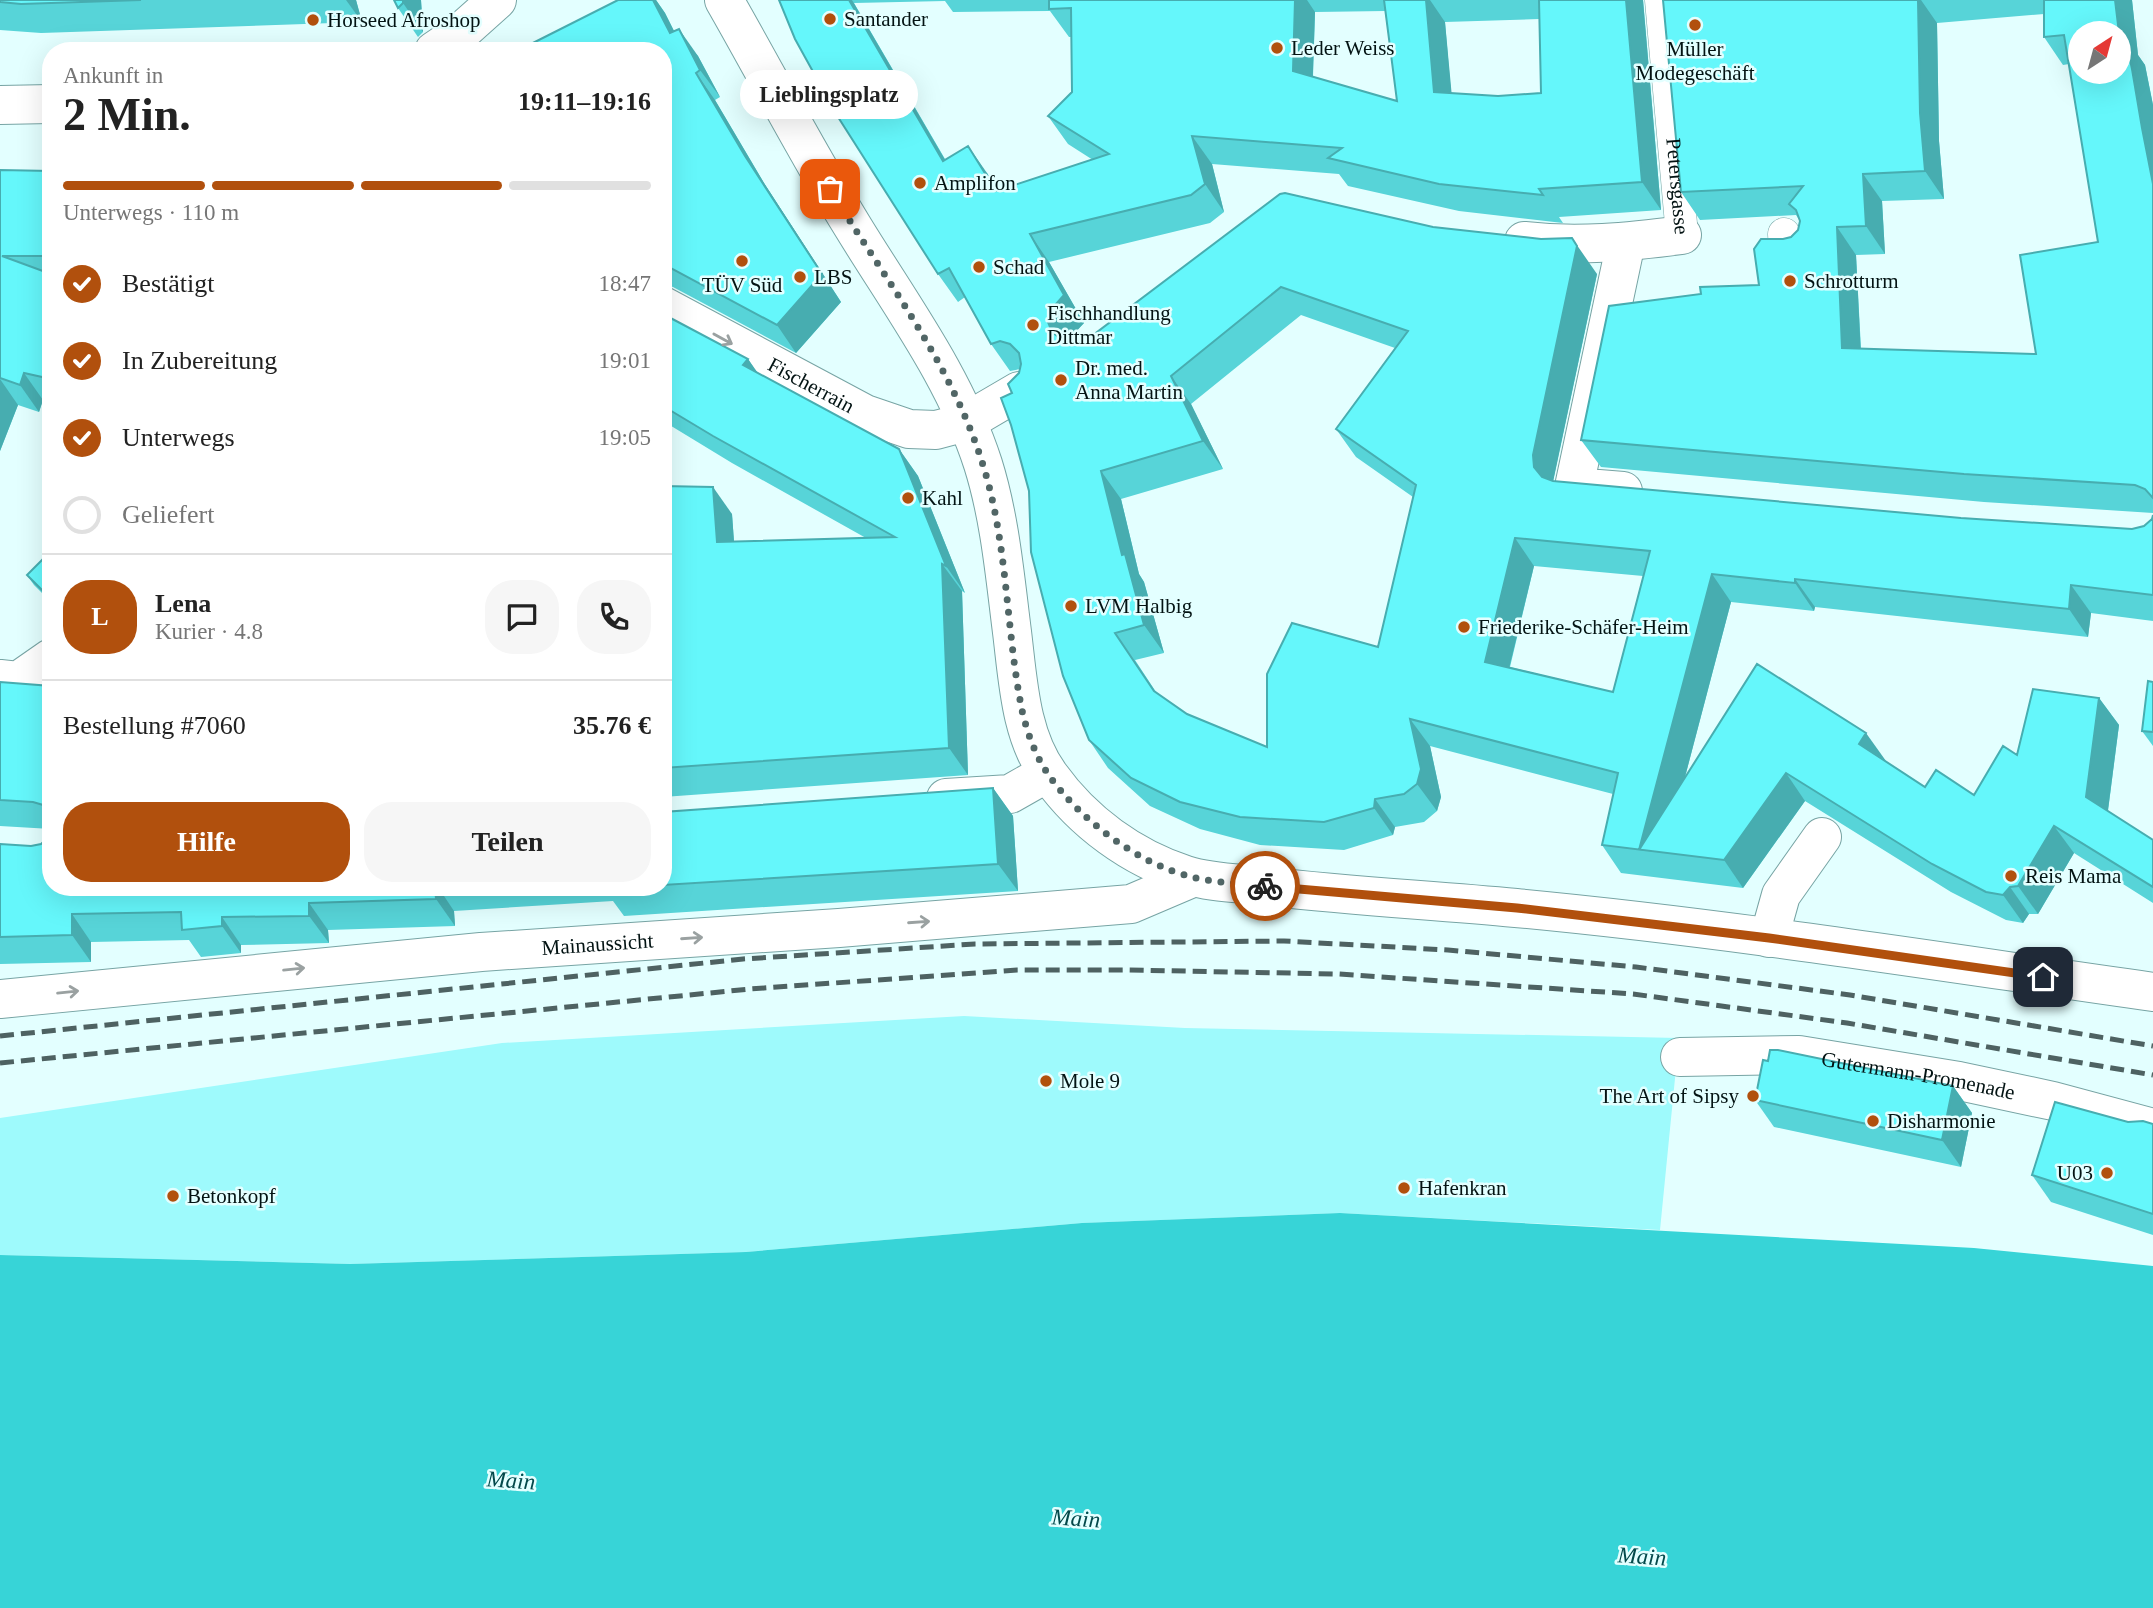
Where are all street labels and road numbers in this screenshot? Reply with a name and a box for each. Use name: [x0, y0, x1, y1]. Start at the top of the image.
street label: Petersgasse: [1661, 137, 1694, 236]
street label: Fischerrain: [764, 352, 859, 418]
street label: Mainaussicht: [541, 928, 654, 960]
street label: Gutermann-Promenade: [1820, 1047, 2017, 1105]

